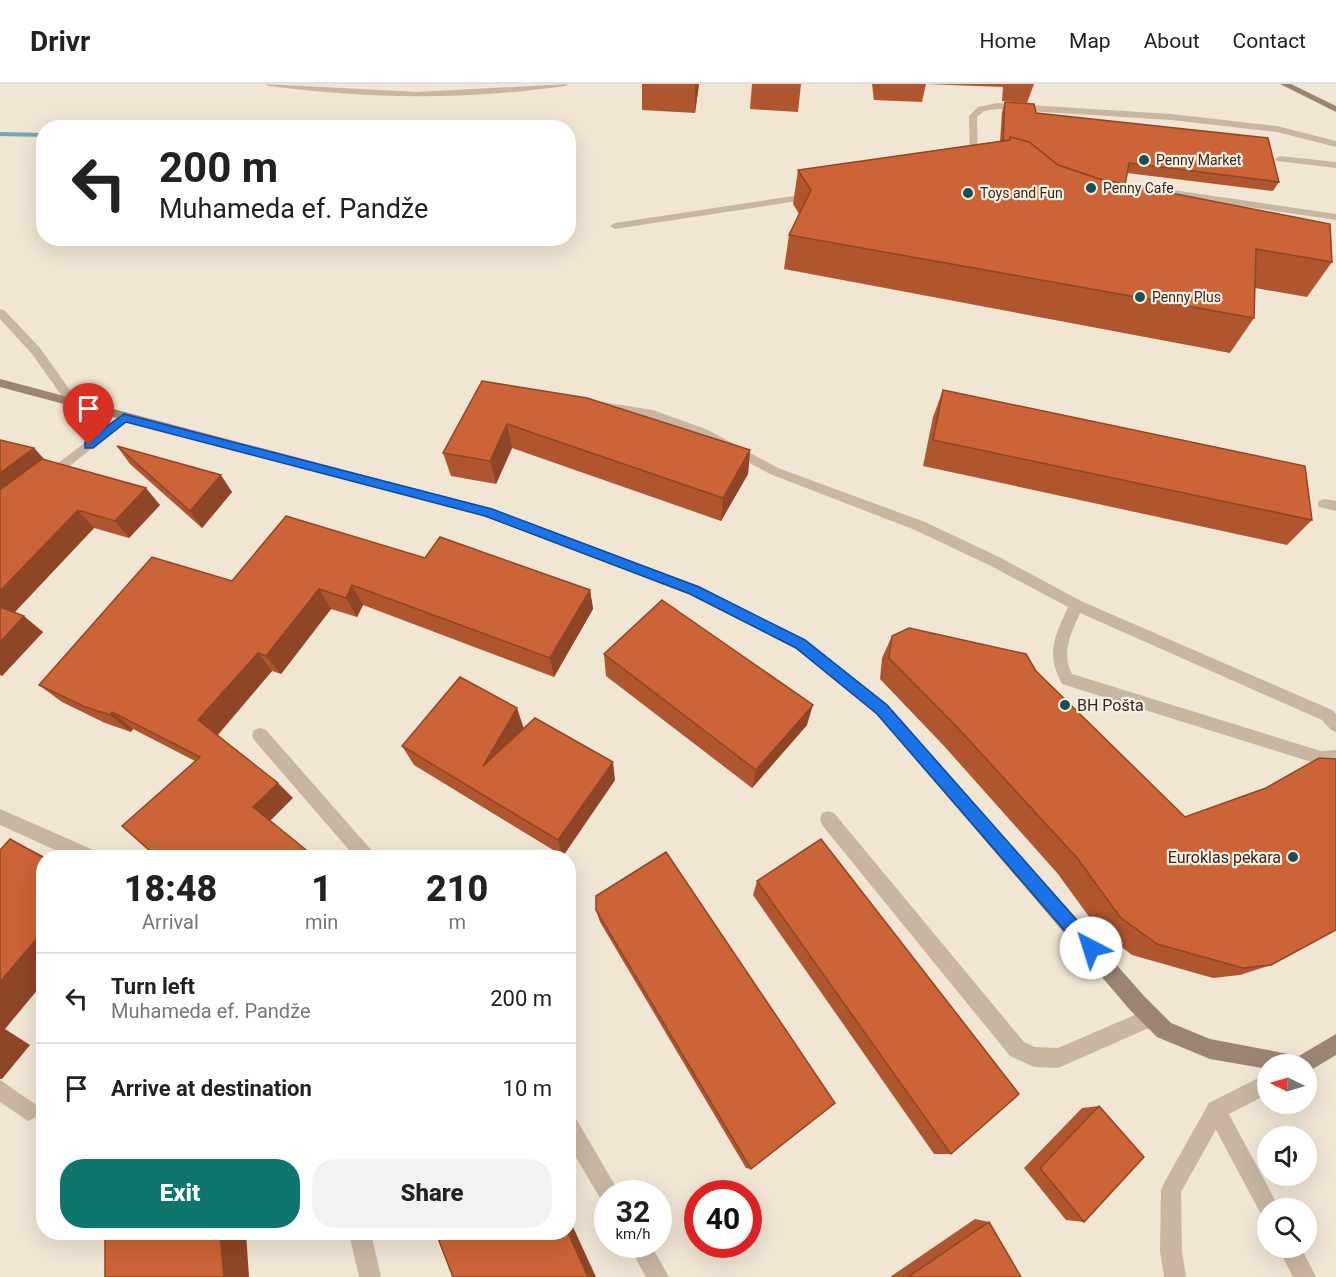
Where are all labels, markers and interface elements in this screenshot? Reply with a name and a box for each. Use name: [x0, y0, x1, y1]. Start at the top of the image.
text: Drivr: [30, 25, 90, 58]
text: Home: [980, 29, 1036, 53]
text: Map: [1069, 29, 1111, 53]
text: About: [1144, 29, 1200, 53]
text: Contact: [1233, 29, 1306, 53]
text: 200 m: [159, 143, 278, 192]
icon: left: [60, 144, 138, 222]
place label: Penny Market: [1156, 152, 1242, 168]
marker: Penny Market: [1137, 153, 1151, 167]
place label: Penny Cafe: [1103, 180, 1174, 196]
marker: Penny Cafe: [1084, 181, 1098, 195]
place label: Toys and Fun: [980, 185, 1063, 201]
marker: Toys and Fun: [961, 186, 975, 200]
text: Muhameda ef. Pandže: [159, 193, 428, 225]
place label: Penny Plus: [1152, 289, 1221, 305]
marker: Penny Plus: [1133, 290, 1147, 304]
pin: [63, 383, 114, 445]
icon: arrive: [72, 392, 105, 425]
place label: BH Pošta: [1077, 696, 1144, 715]
marker: BH Pošta: [1058, 698, 1072, 712]
place label: Euroklas pekara: [1168, 848, 1281, 867]
marker: Euroklas pekara: [1286, 850, 1300, 864]
text: 18:48: [124, 868, 217, 910]
text: 1: [311, 868, 332, 910]
text: 210: [426, 868, 488, 910]
text: Arrival: [142, 910, 199, 934]
text: min: [305, 910, 338, 934]
text: m: [448, 910, 466, 934]
position arrow: [1059, 916, 1123, 980]
text: Turn left: [111, 974, 195, 999]
icon: left: [60, 982, 93, 1015]
text: 200 m: [490, 986, 552, 1011]
text: Muhameda ef. Pandže: [111, 999, 311, 1023]
north arrow: [1257, 1054, 1317, 1114]
map controls: [1257, 1054, 1317, 1258]
icon: arrive: [60, 1072, 93, 1105]
text: Arrive at destination: [111, 1076, 312, 1101]
text: 10 m: [503, 1076, 552, 1101]
button: sound: [1257, 1126, 1317, 1186]
button: Exit: [60, 1159, 300, 1228]
button: Share: [312, 1159, 552, 1228]
speed limit sign: 40: [684, 1180, 762, 1258]
text: 32: [616, 1194, 650, 1229]
button: search: [1257, 1198, 1317, 1258]
text: km/h: [615, 1225, 651, 1243]

